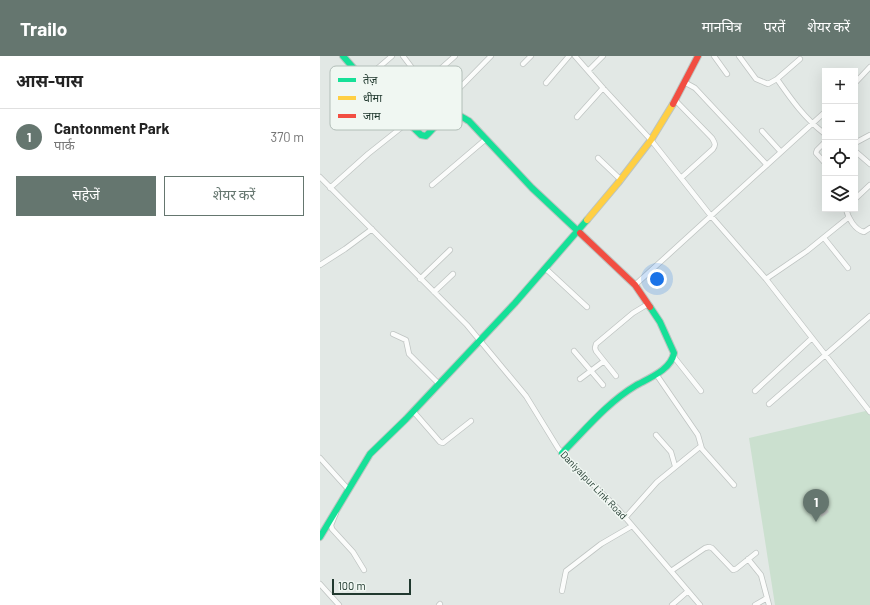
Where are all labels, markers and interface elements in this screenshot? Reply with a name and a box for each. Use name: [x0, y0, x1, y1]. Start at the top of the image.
text: Trailo: [20, 17, 67, 40]
text: मानचित्र: [702, 18, 742, 35]
text: परतें: [764, 18, 785, 35]
text: शेयर करें: [807, 18, 850, 35]
legend: [330, 66, 462, 130]
map controls: [822, 68, 858, 212]
button: +: [822, 68, 858, 104]
text: आस-पास: [16, 70, 83, 90]
text: तेज़: [363, 73, 378, 86]
text: धीमा: [363, 91, 382, 104]
button: −: [822, 104, 858, 140]
text: जाम: [363, 109, 381, 122]
text: Cantonment Park: [54, 119, 169, 137]
text: 1: [27, 129, 31, 145]
text: 370 m: [270, 129, 304, 145]
text: पार्क: [54, 137, 75, 153]
button: locate: [822, 140, 858, 176]
button: सहेजें: [16, 176, 156, 216]
button: शेयर करें: [164, 176, 304, 216]
button: layers: [822, 176, 858, 212]
your location: [647, 269, 667, 289]
street label: Daniyalpur Link Road: [558, 448, 630, 522]
pin: 1: [803, 489, 829, 522]
scale bar: [332, 577, 411, 596]
text: 100 m: [338, 579, 366, 592]

